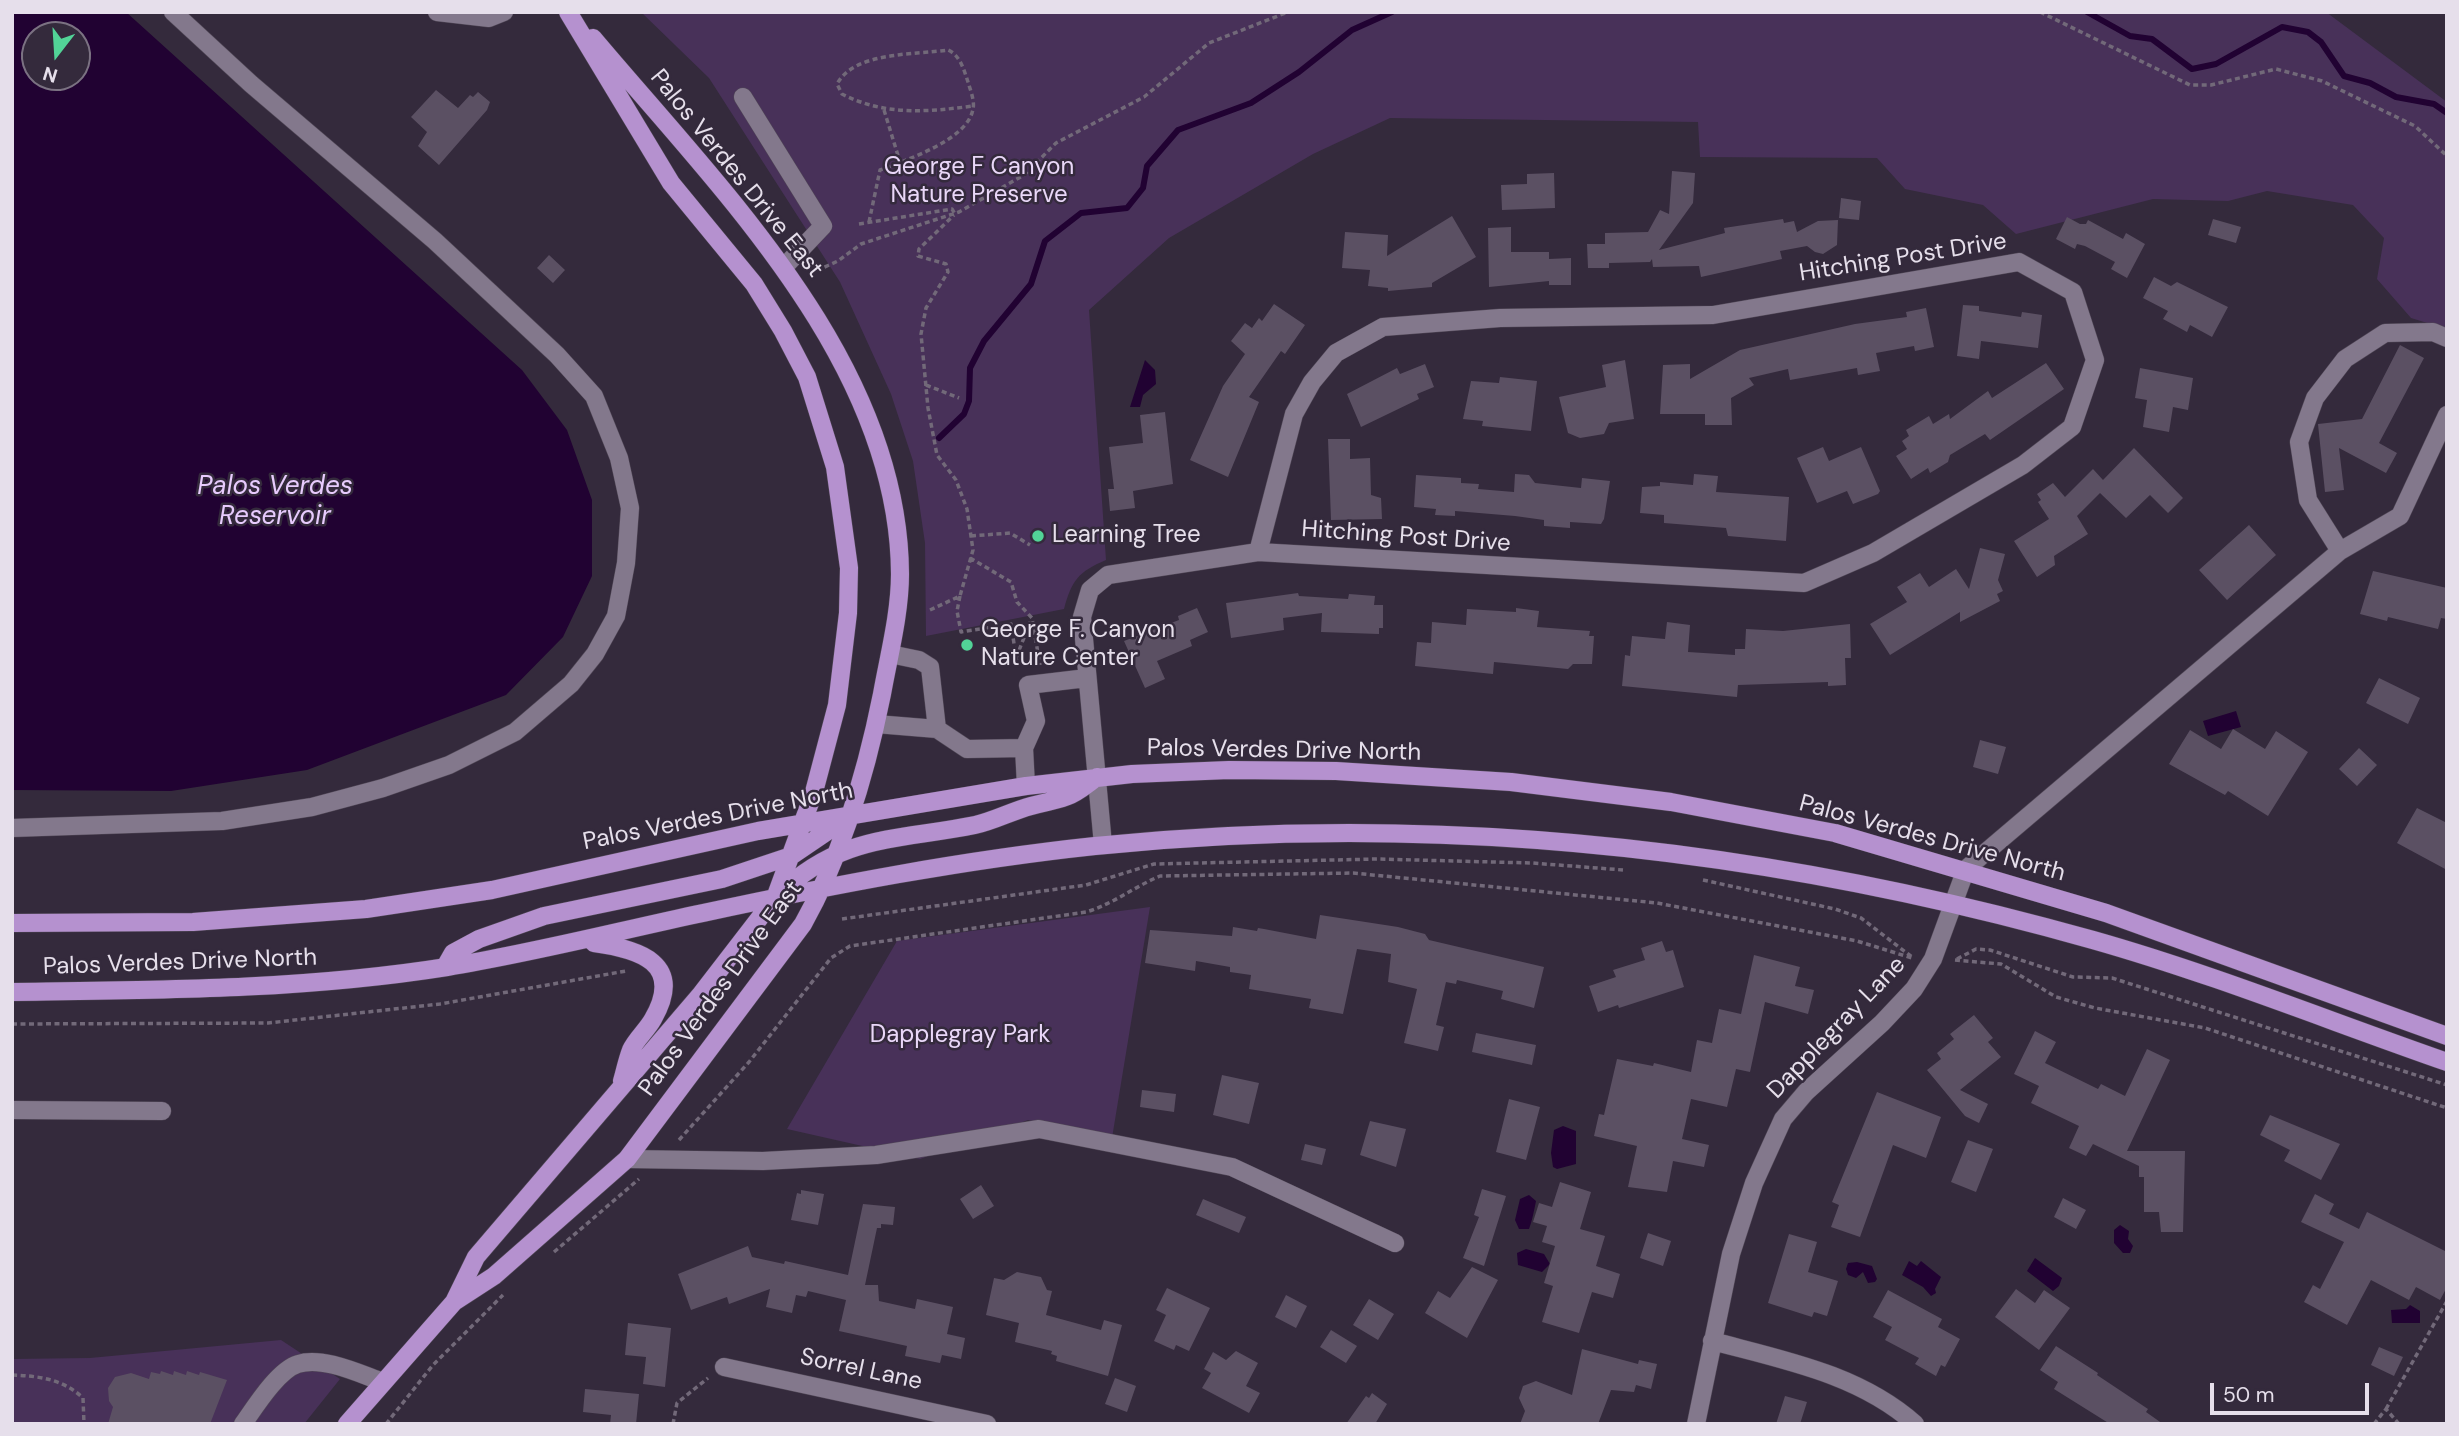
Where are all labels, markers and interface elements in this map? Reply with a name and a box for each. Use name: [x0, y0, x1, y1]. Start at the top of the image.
north arrow: [21, 21, 91, 91]
text: N: [40, 61, 61, 89]
street label: Palos Verdes Drive East: [643, 64, 829, 284]
park label: George F Canyon Nature Preserve: [884, 154, 1074, 210]
street label: Hitching Post Drive: [1797, 227, 2009, 289]
water label: Palos Verdes Reservoir: [197, 471, 353, 532]
street label: Hitching Post Drive: [1300, 515, 1512, 559]
place label: Learning Tree: [1052, 522, 1201, 550]
marker: Learning Tree: [1030, 528, 1046, 544]
place label: George F. Canyon Nature Center: [981, 617, 1175, 673]
marker: George F. Canyon Nature Center: [959, 637, 975, 653]
street label: Palos Verdes Drive North: [1147, 734, 1421, 768]
street label: Palos Verdes Drive North: [581, 777, 855, 857]
street label: Palos Verdes Drive North: [1796, 790, 2068, 888]
street label: Palos Verdes Drive East: [633, 876, 809, 1102]
street label: Palos Verdes Drive North: [42, 944, 318, 982]
street label: Dapplegray Lane: [1762, 951, 1912, 1105]
park label: Dapplegray Park: [870, 1022, 1050, 1050]
street label: Sorrel Lane: [797, 1343, 925, 1397]
scale bar: [2214, 1370, 2373, 1414]
text: 50 m: [2223, 1381, 2274, 1409]

